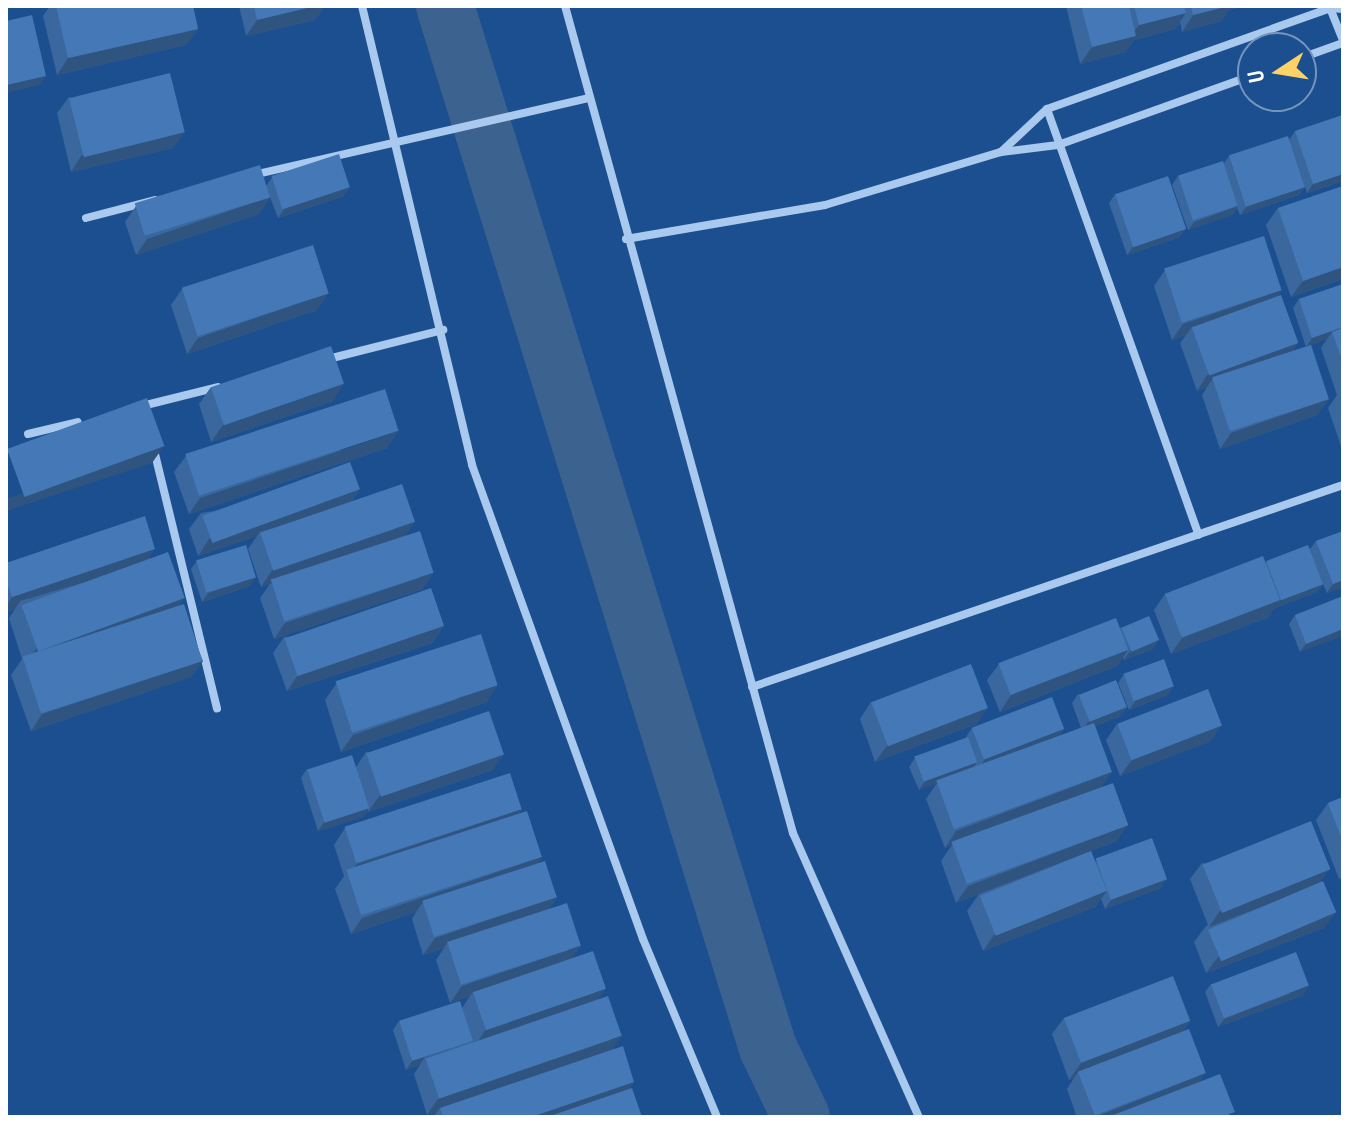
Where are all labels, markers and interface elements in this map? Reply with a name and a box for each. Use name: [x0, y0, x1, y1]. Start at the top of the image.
north arrow: [1237, 32, 1317, 112]
text: U: [1241, 68, 1270, 85]

